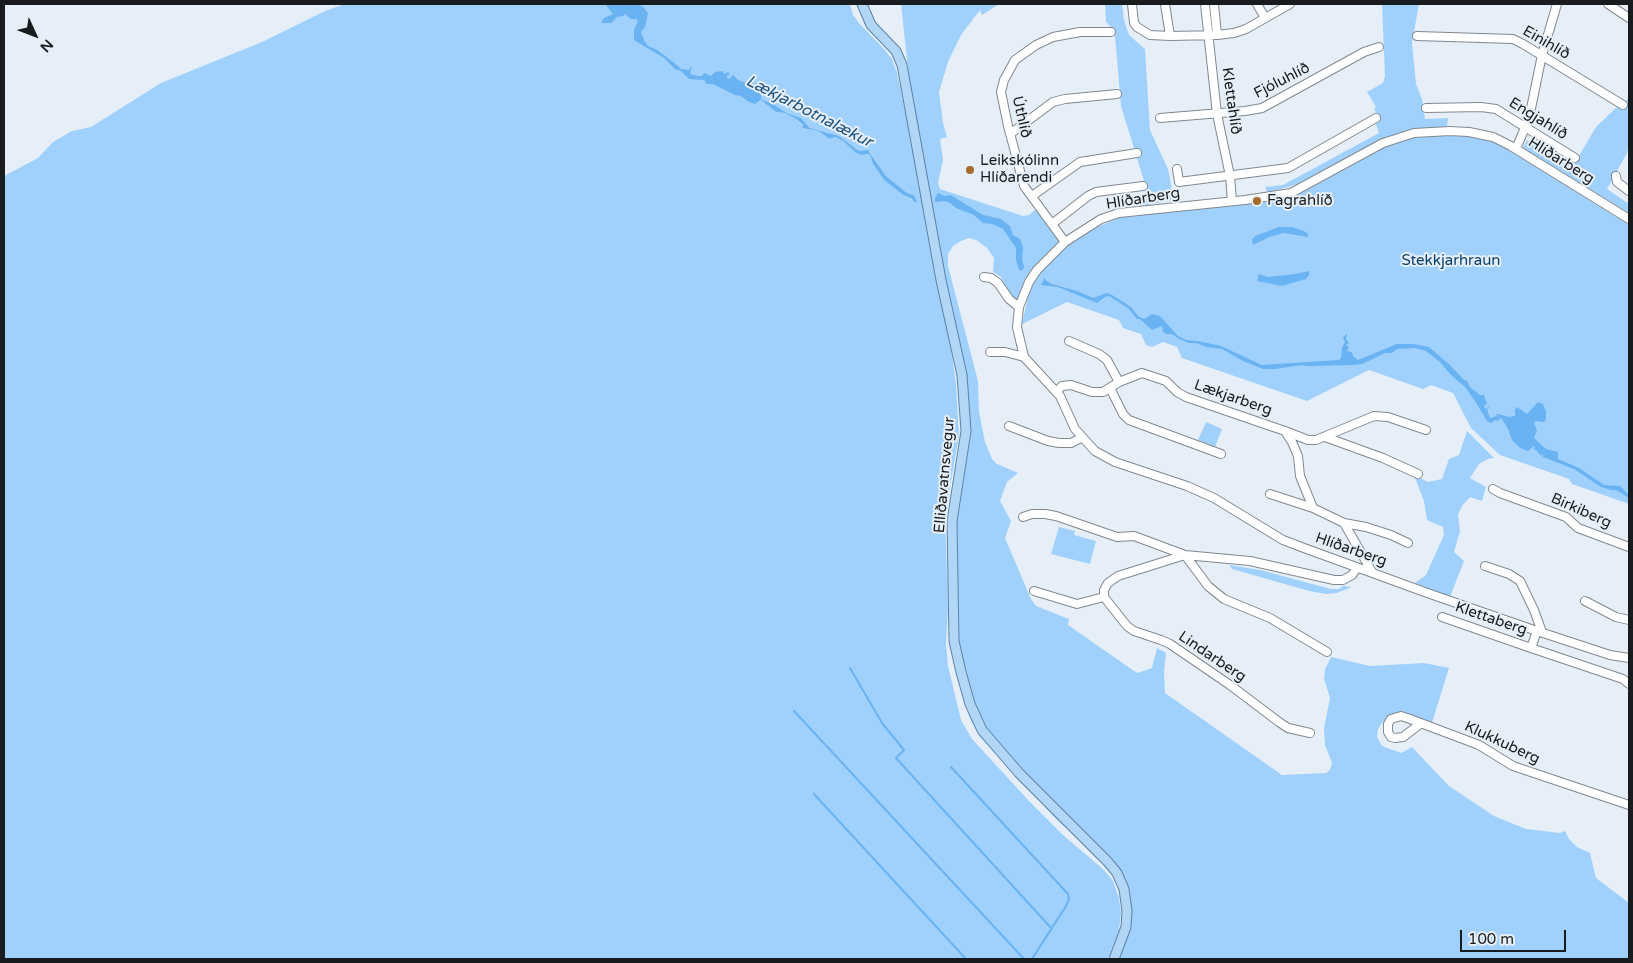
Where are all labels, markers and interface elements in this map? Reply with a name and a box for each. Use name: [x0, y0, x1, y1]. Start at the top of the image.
north arrow: [10, 10, 60, 60]
street label: Einihlíð: [1519, 22, 1573, 64]
text: N: [36, 36, 56, 55]
street label: Fjóluhlíð: [1251, 59, 1313, 103]
street label: Klettahlíð: [1217, 66, 1245, 136]
water label: Lækjarbotnalækur: [743, 72, 875, 152]
street label: Úthlíð: [1007, 94, 1035, 140]
street label: Engjahlíð: [1505, 94, 1571, 144]
street label: Hlíðarberg: [1525, 134, 1597, 188]
place label: Leikskólinn Hlíðarendi: [980, 152, 1059, 187]
marker: Leikskólinn Hlíðarendi: [964, 164, 976, 176]
street label: Hlíðarberg: [1105, 184, 1181, 214]
place label: Fagrahlíð: [1267, 192, 1333, 210]
marker: Fagrahlíð: [1251, 195, 1263, 207]
park label: Stekkjarhraun: [1402, 252, 1500, 270]
street label: Lækjarberg: [1192, 376, 1274, 420]
street label: Elliðavatnsvegur: [931, 416, 959, 534]
street label: Birkiberg: [1548, 490, 1614, 532]
street label: Hlíðarberg: [1313, 529, 1389, 571]
street label: Klettaberg: [1453, 598, 1529, 640]
street label: Lindarberg: [1175, 628, 1249, 686]
street label: Klukkuberg: [1461, 718, 1543, 768]
scale bar: [1463, 920, 1569, 952]
text: 100 m: [1468, 930, 1514, 948]

